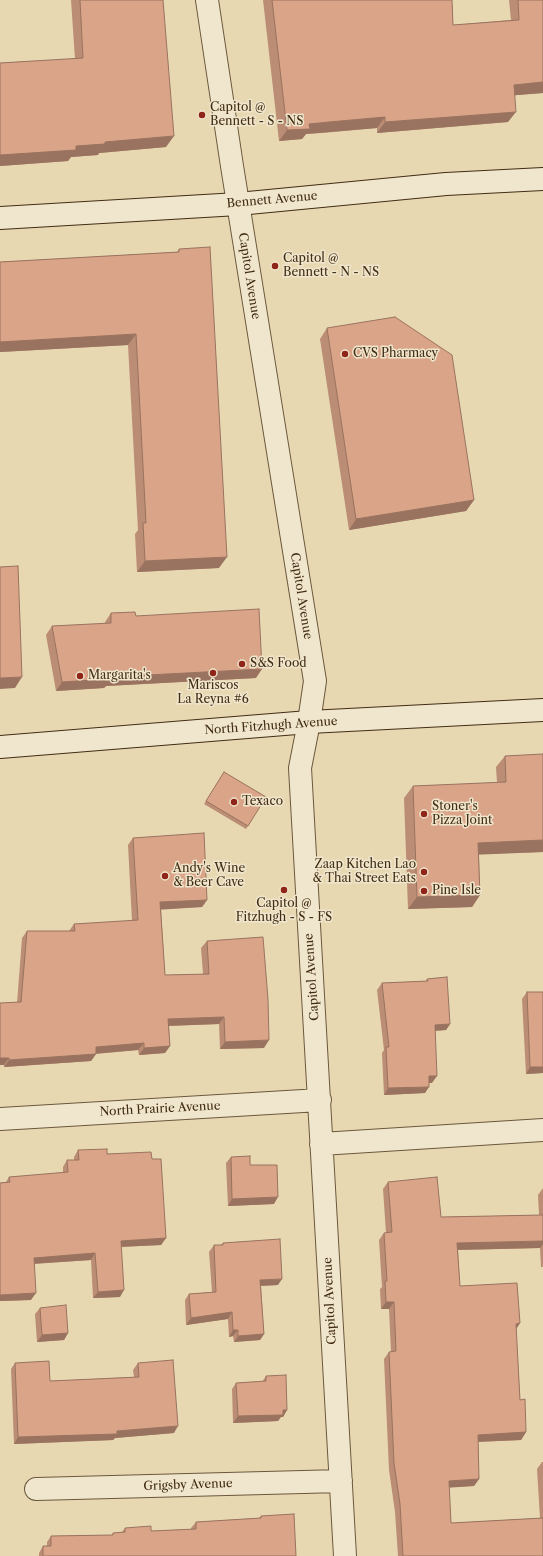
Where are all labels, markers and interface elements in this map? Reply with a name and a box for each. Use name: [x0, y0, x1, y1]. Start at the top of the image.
place label: Capitol @ Bennett - S - NS: [210, 101, 303, 129]
marker: Capitol @ Bennett - S - NS: [197, 110, 207, 120]
street label: Bennett Avenue: [226, 189, 318, 211]
street label: Capitol Avenue: [235, 232, 263, 320]
place label: Capitol @ Bennett - N - NS: [283, 252, 379, 280]
marker: Capitol @ Bennett - N - NS: [270, 261, 280, 271]
place label: CVS Pharmacy: [353, 347, 438, 361]
marker: CVS Pharmacy: [340, 349, 350, 359]
street label: Capitol Avenue: [287, 552, 315, 640]
place label: S&S Food: [250, 657, 307, 671]
marker: S&S Food: [237, 659, 247, 669]
marker: Mariscos La Reyna #6: [208, 668, 218, 678]
place label: Margarita's: [88, 669, 151, 683]
marker: Margarita's: [75, 671, 85, 681]
place label: Mariscos La Reyna #6: [177, 679, 249, 707]
street label: North Fitzhugh Avenue: [204, 714, 338, 738]
place label: Texaco: [242, 795, 283, 809]
marker: Texaco: [229, 797, 239, 807]
place label: Stoner's Pizza Joint: [432, 800, 492, 828]
marker: Stoner's Pizza Joint: [419, 809, 429, 819]
place label: Zaap Kitchen Lao & Thai Street Eats: [312, 858, 416, 886]
place label: Andy's Wine & Beer Cave: [173, 862, 245, 890]
marker: Zaap Kitchen Lao & Thai Street Eats: [419, 867, 429, 877]
marker: Andy's Wine & Beer Cave: [160, 871, 170, 881]
place label: Pine Isle: [432, 884, 481, 898]
marker: Capitol @ Fitzhugh - S - FS: [279, 885, 289, 895]
marker: Pine Isle: [419, 886, 429, 896]
place label: Capitol @ Fitzhugh - S - FS: [236, 897, 332, 925]
street label: Capitol Avenue: [302, 933, 322, 1021]
street label: North Prairie Avenue: [99, 1099, 221, 1119]
street label: Capitol Avenue: [321, 1257, 339, 1345]
street label: Grigsby Avenue: [143, 1476, 233, 1494]

